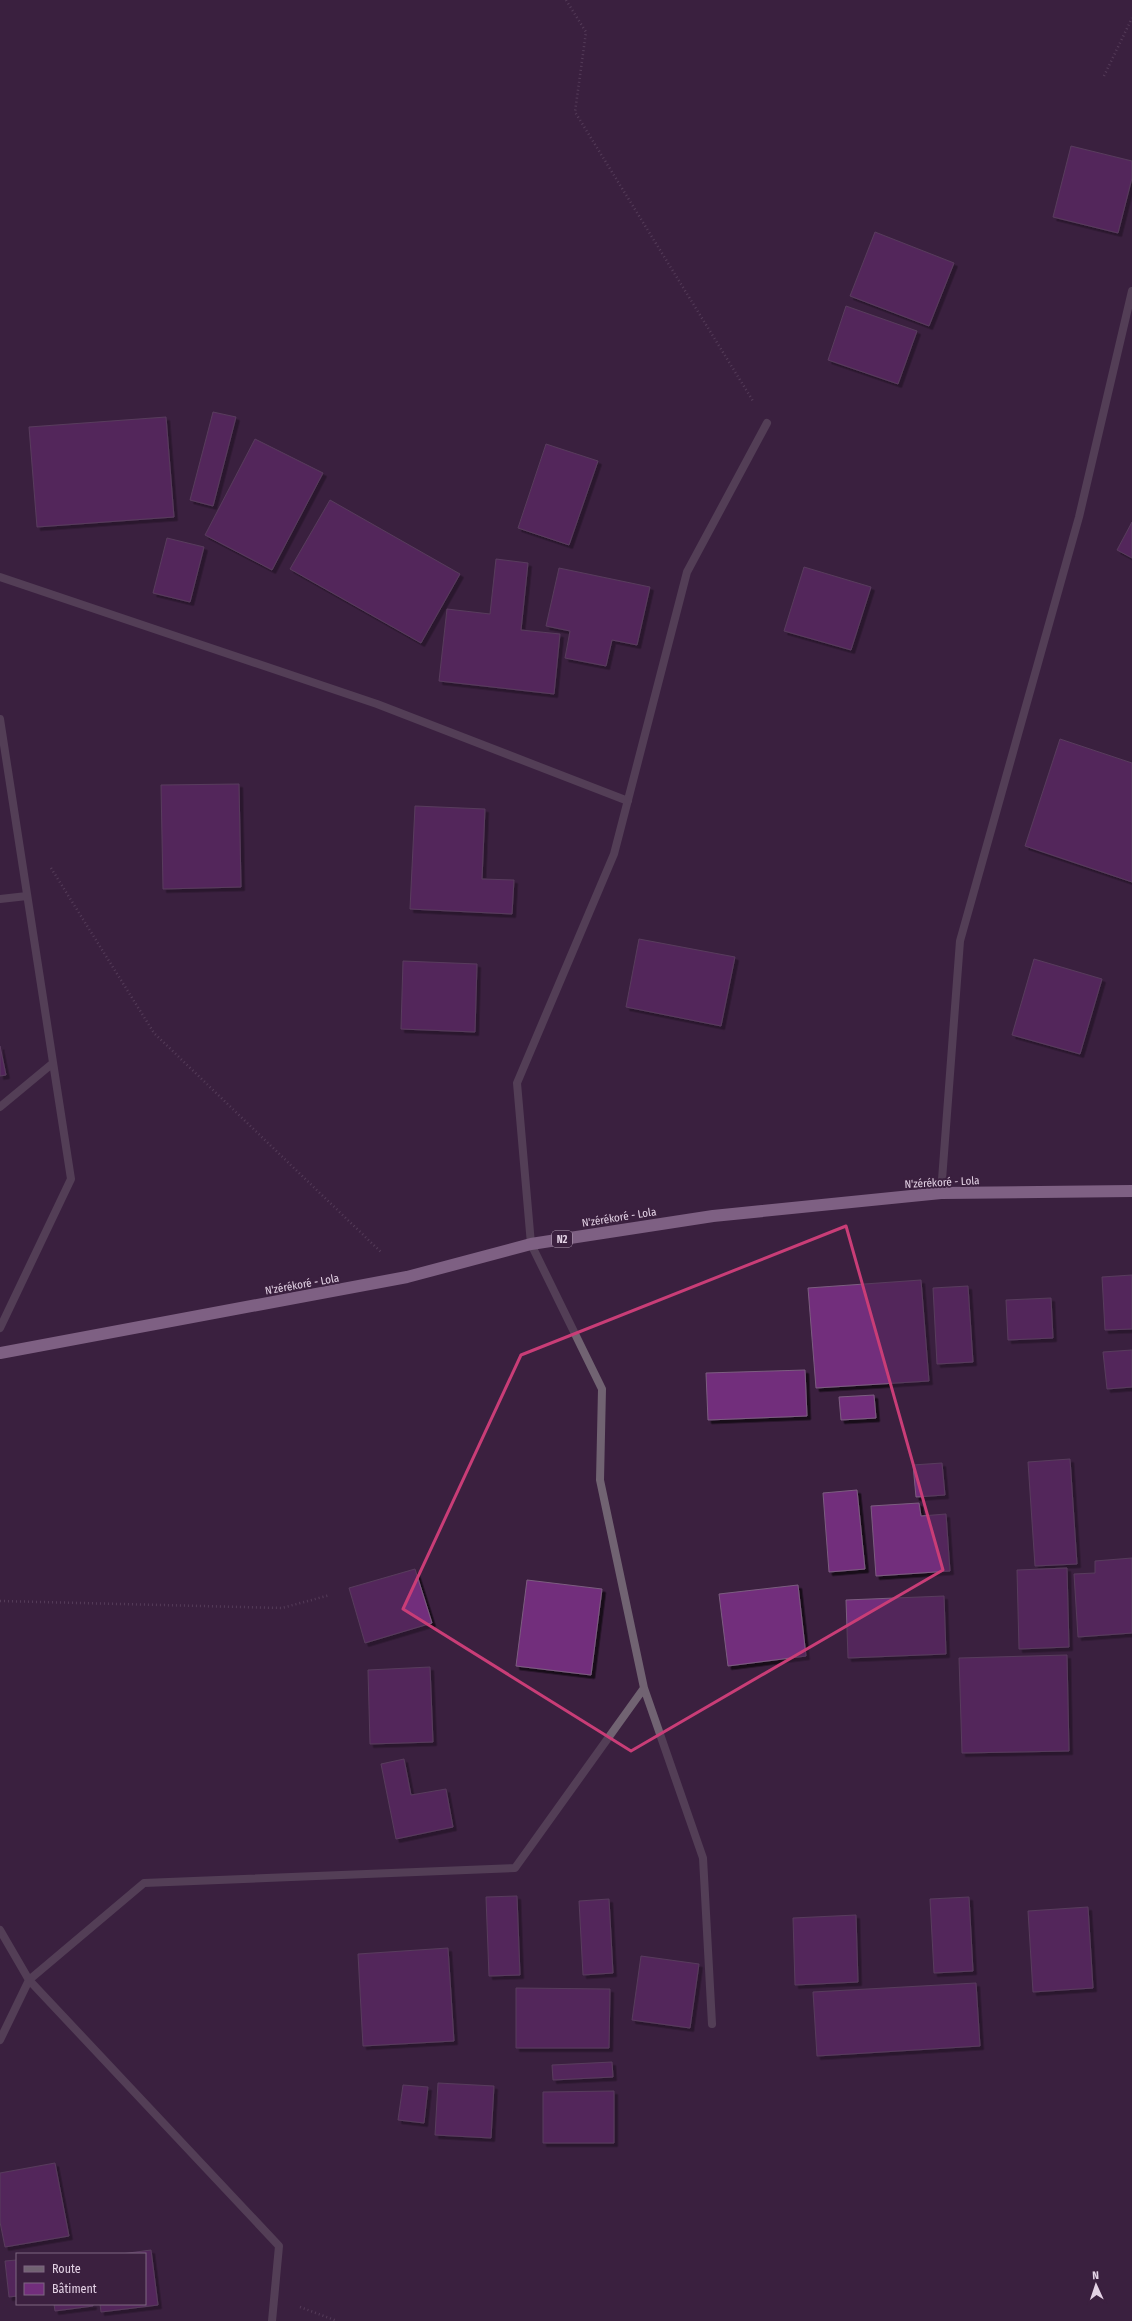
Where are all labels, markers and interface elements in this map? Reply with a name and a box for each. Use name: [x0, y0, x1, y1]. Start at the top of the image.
street label: N'zérékoré - Lola: [904, 1174, 980, 1191]
street label: N'zérékoré - Lola: [581, 1205, 657, 1230]
road number: N2: [552, 1231, 572, 1247]
street label: N'zérékoré - Lola: [264, 1272, 340, 1297]
legend: [16, 2253, 146, 2305]
text: Route: [52, 2262, 81, 2276]
north arrow: [1076, 2265, 1116, 2305]
text: N: [1092, 2269, 1099, 2282]
text: Bâtiment: [52, 2282, 97, 2296]

